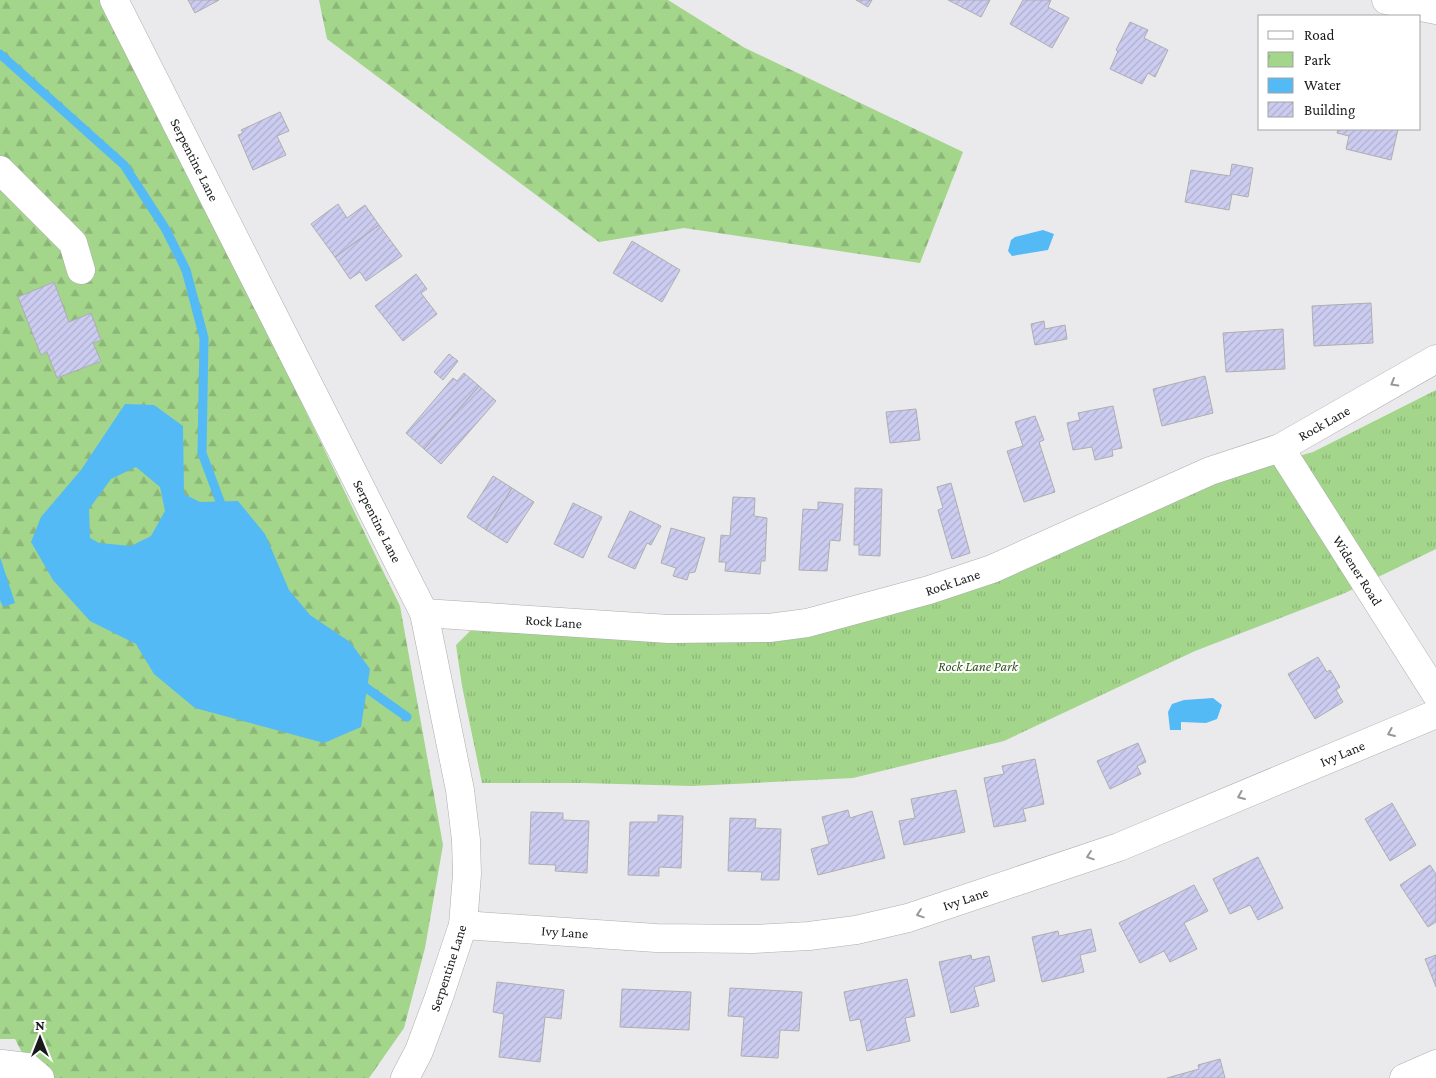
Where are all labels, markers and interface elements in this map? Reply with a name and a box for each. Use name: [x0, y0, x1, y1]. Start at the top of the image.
legend: [1258, 15, 1421, 130]
text: Road: [1304, 27, 1335, 43]
text: Park: [1304, 52, 1331, 68]
text: Water: [1304, 77, 1341, 93]
text: Building: [1304, 102, 1355, 119]
street label: Serpentine Lane: [167, 116, 222, 204]
one-way arrow: [1390, 376, 1399, 386]
street label: Rock Lane: [1295, 402, 1353, 444]
street label: Serpentine Lane: [350, 477, 405, 565]
street label: Widener Road: [1330, 533, 1386, 609]
street label: Rock Lane: [923, 566, 982, 599]
street label: Rock Lane: [525, 612, 583, 631]
park label: Rock Lane Park: [938, 658, 1019, 674]
one-way arrow: [1387, 727, 1396, 737]
street label: Ivy Lane: [1317, 737, 1367, 770]
one-way arrow: [1237, 789, 1246, 800]
one-way arrow: [1087, 851, 1095, 861]
street label: Ivy Lane: [941, 884, 990, 914]
one-way arrow: [916, 908, 924, 918]
street label: Ivy Lane: [541, 922, 589, 941]
street label: Serpentine Lane: [426, 923, 470, 1013]
north arrow: [15, 1013, 65, 1063]
text: N: [35, 1017, 45, 1033]

